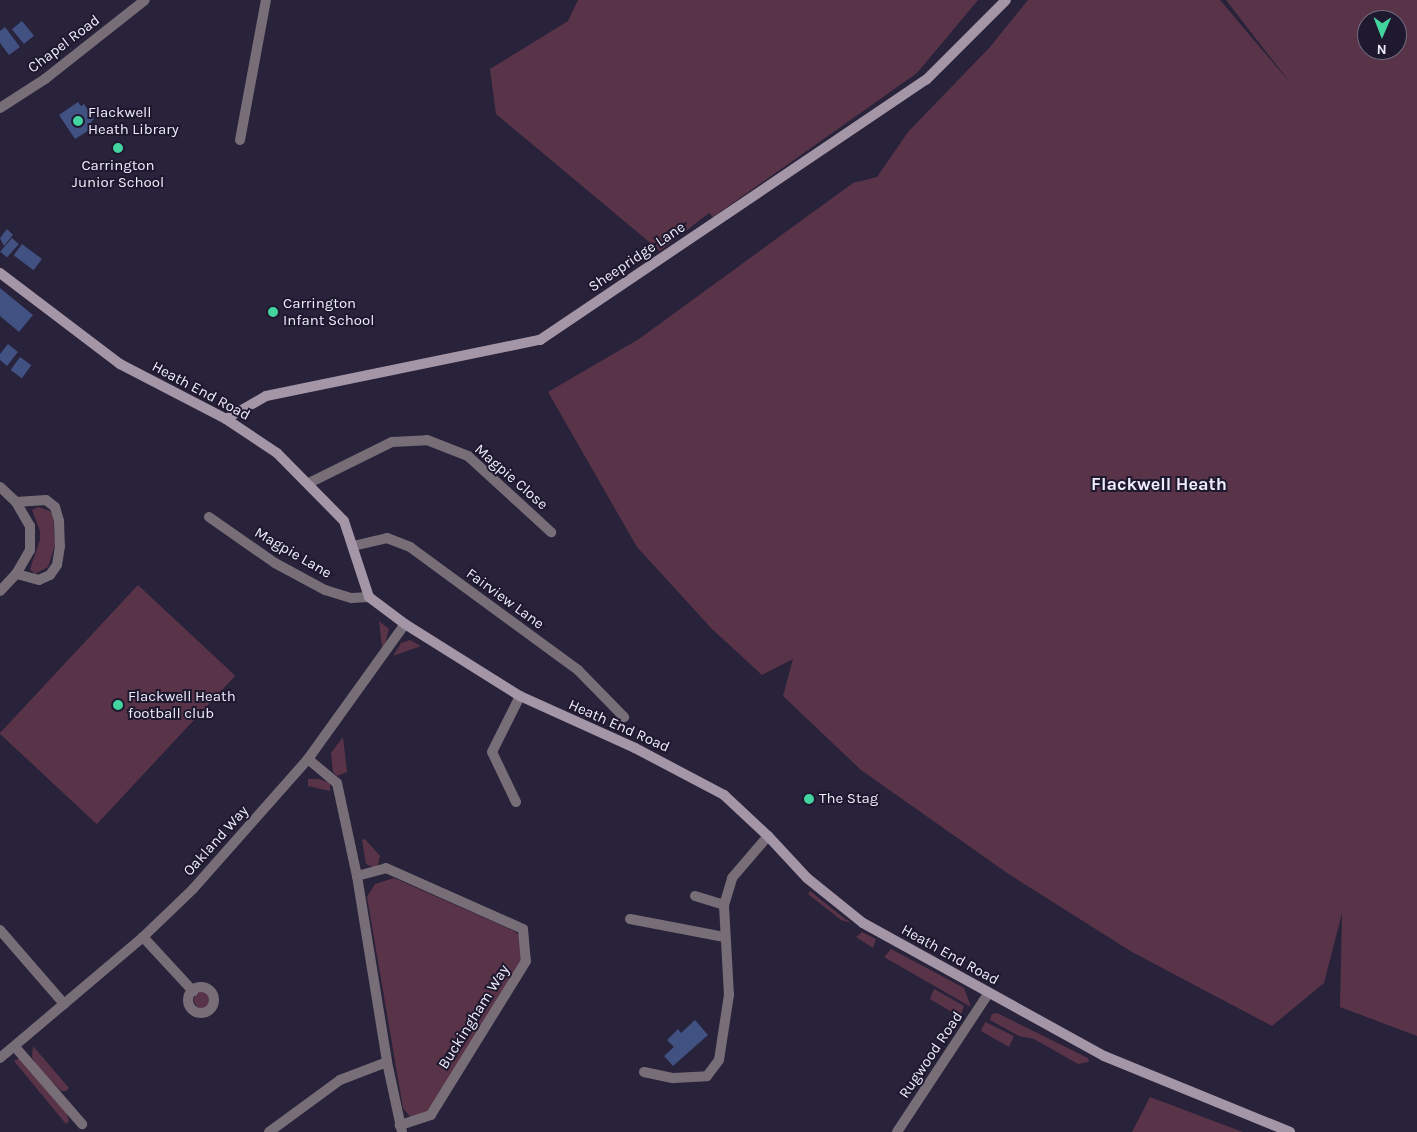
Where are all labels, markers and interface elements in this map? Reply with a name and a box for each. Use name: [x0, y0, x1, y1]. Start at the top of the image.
north arrow: [1357, 10, 1407, 60]
street label: Chapel Road: [25, 11, 103, 77]
text: N: [1377, 41, 1387, 58]
place label: Flackwell Heath Library: [88, 103, 179, 138]
marker: Flackwell Heath Library: [72, 115, 84, 127]
marker: Carrington Junior School: [112, 142, 124, 154]
place label: Carrington Junior School: [72, 156, 164, 191]
street label: Sheepridge Lane: [585, 218, 689, 296]
place label: Carrington Infant School: [283, 294, 374, 329]
marker: Carrington Infant School: [267, 306, 279, 318]
street label: Heath End Road: [149, 358, 253, 424]
street label: Magpie Close: [471, 440, 551, 514]
district label: Flackwell Heath: [1091, 473, 1227, 495]
street label: Magpie Lane: [251, 524, 335, 582]
street label: Fairview Lane: [463, 565, 547, 633]
place label: Flackwell Heath football club: [128, 687, 236, 722]
street label: Heath End Road: [566, 696, 672, 756]
marker: Flackwell Heath football club: [112, 699, 124, 711]
place label: The Stag: [819, 790, 878, 808]
marker: The Stag: [803, 793, 815, 805]
street label: Oakland Way: [180, 802, 252, 880]
street label: Heath End Road: [898, 921, 1002, 989]
street label: Buckingham Way: [435, 961, 513, 1073]
street label: Rugwood Road: [895, 1008, 967, 1102]

